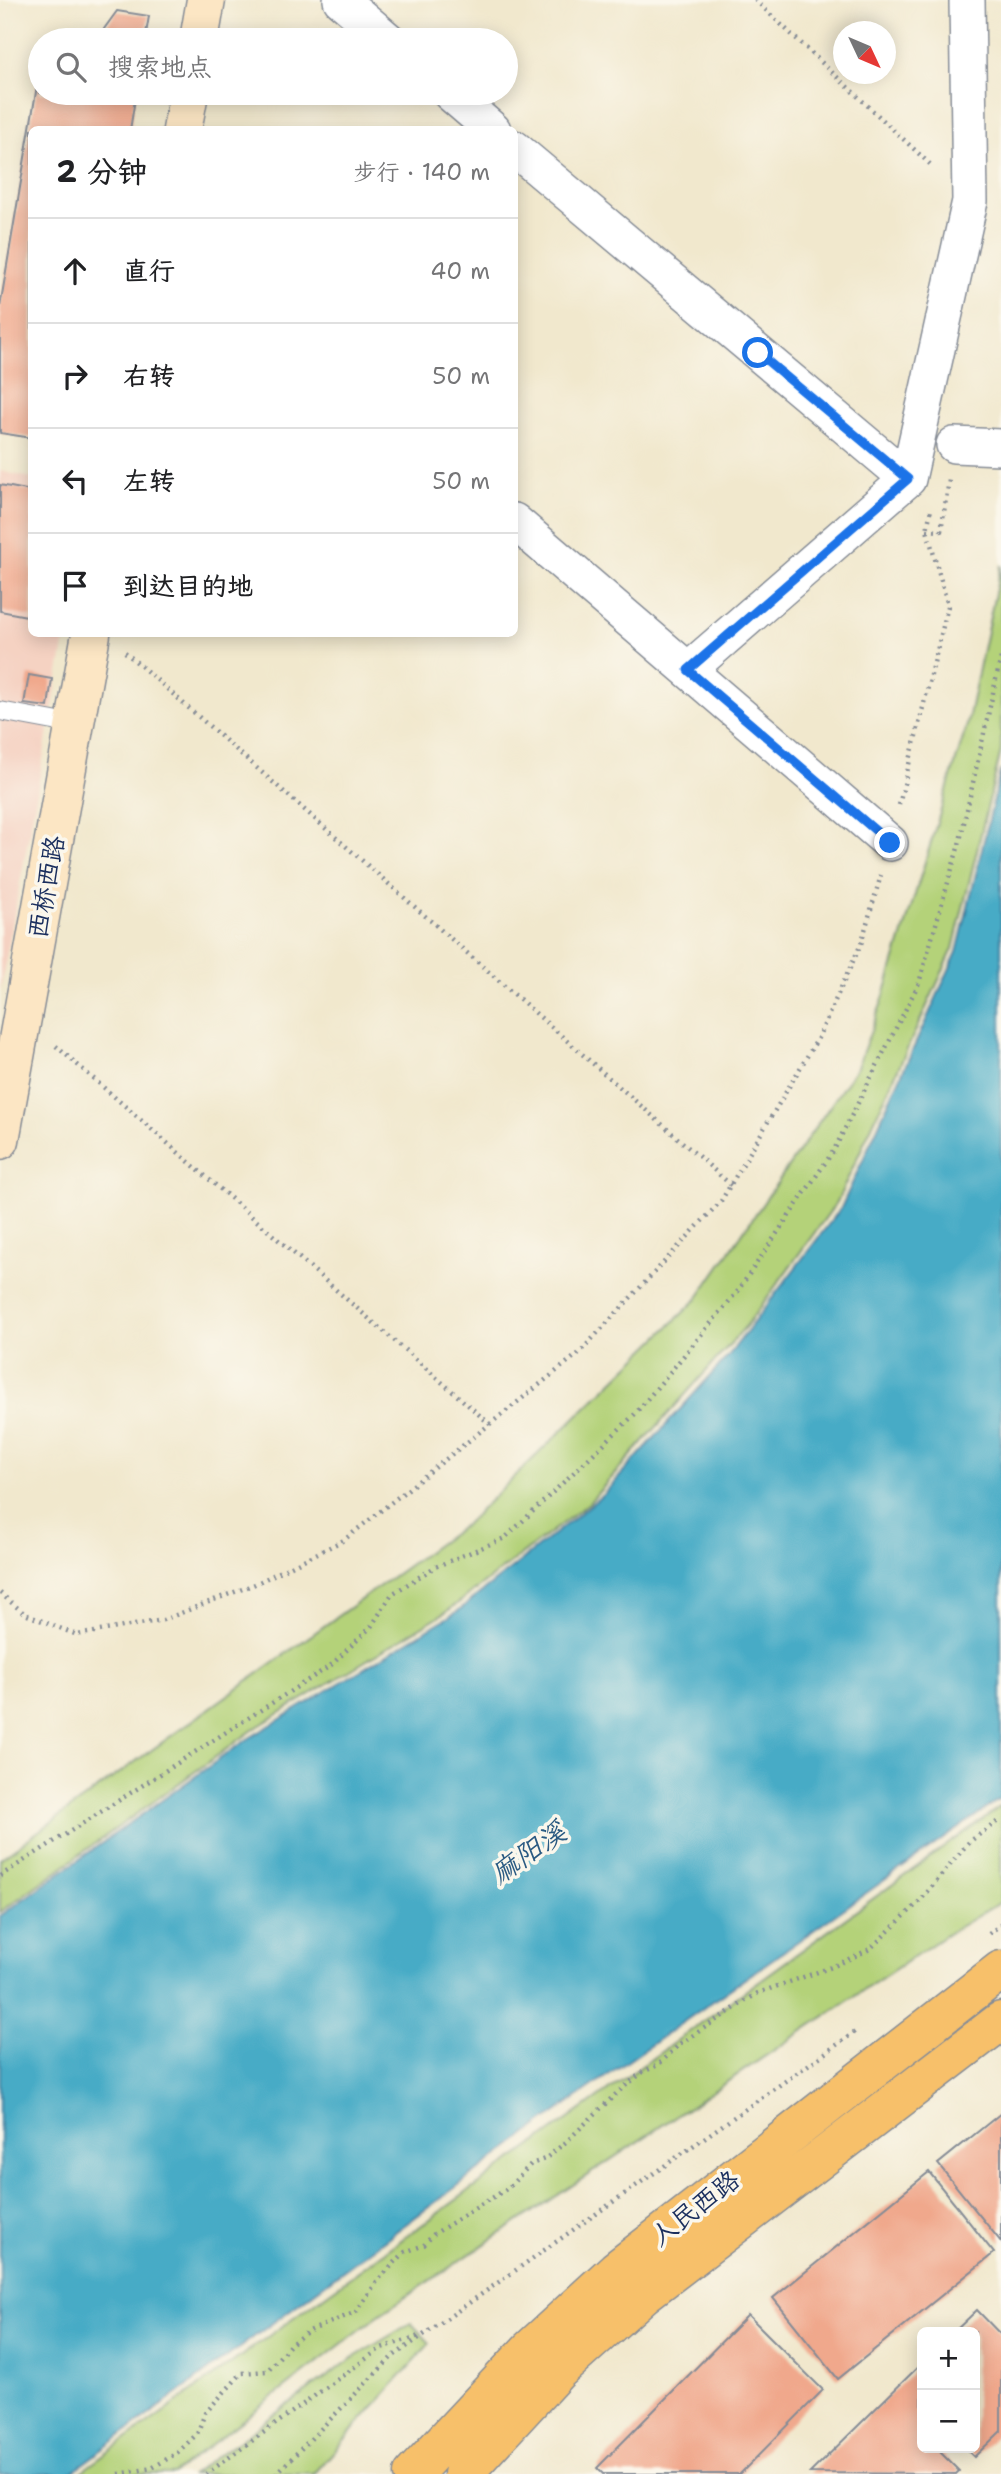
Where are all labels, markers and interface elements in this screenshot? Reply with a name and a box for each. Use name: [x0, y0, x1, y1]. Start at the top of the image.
north arrow: [833, 21, 896, 84]
search box: [28, 28, 518, 105]
icon: search: [52, 48, 90, 86]
text: 搜索地点: [108, 49, 212, 84]
text: 2 分钟: [56, 151, 147, 192]
text: 步行 · 140 m: [354, 157, 490, 187]
icon: ahead: [56, 252, 94, 290]
text: 直行: [123, 253, 175, 288]
text: 40 m: [430, 256, 490, 286]
route start: [742, 337, 773, 368]
icon: right: [56, 357, 94, 395]
text: 右转: [123, 358, 175, 393]
text: 50 m: [432, 361, 490, 391]
icon: left: [56, 462, 94, 500]
text: 左转: [123, 463, 175, 498]
text: 50 m: [432, 466, 490, 496]
icon: arrive: [56, 567, 94, 605]
text: 到达目的地: [123, 568, 253, 603]
route end: [874, 827, 905, 858]
street label: 西桥西路: [19, 833, 72, 941]
water label: 麻阳溪: [483, 1811, 575, 1892]
street label: 人民西路: [643, 2162, 746, 2253]
map controls: [917, 2327, 980, 2453]
button: +: [917, 2327, 980, 2390]
button: −: [917, 2390, 980, 2453]

